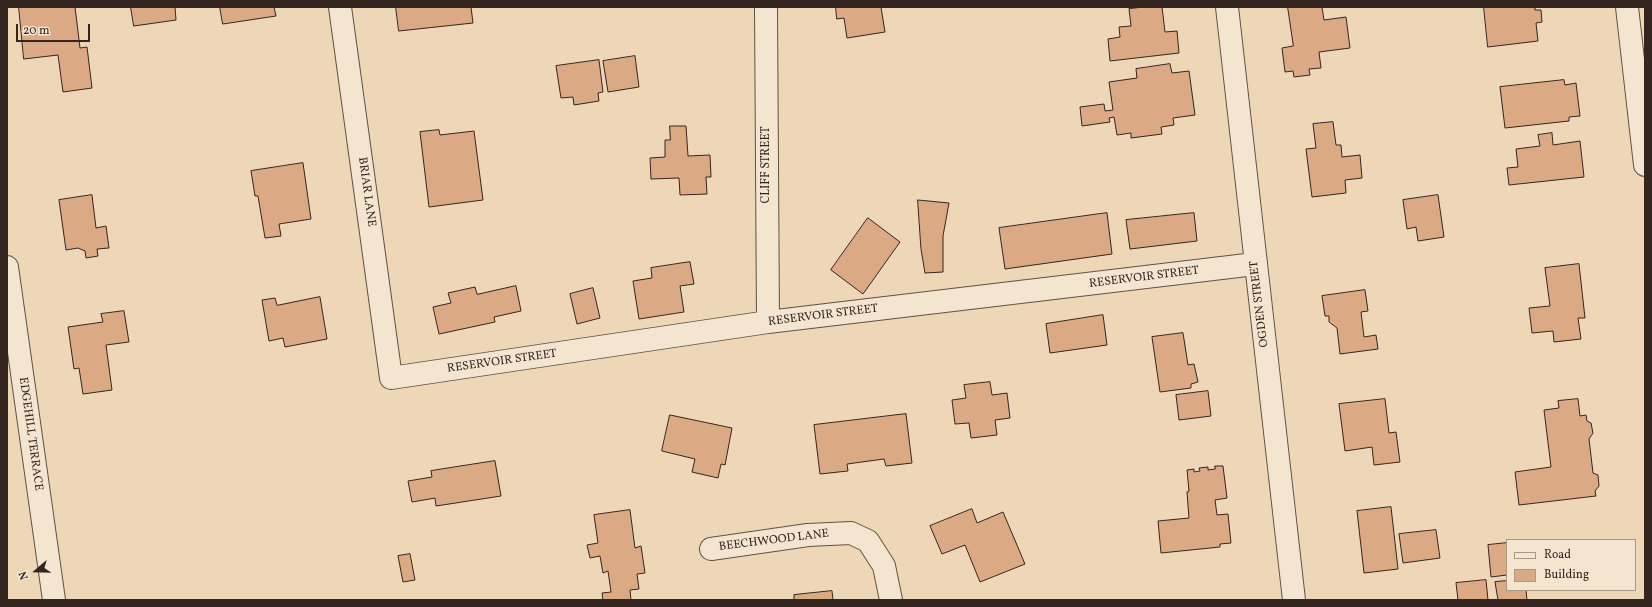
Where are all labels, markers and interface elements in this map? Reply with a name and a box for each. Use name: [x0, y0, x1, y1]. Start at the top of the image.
scale bar: [18, 16, 92, 42]
text: 20 m: [23, 23, 50, 39]
street label: CLIFF STREET: [760, 127, 774, 203]
street label: BRIAR LANE: [354, 156, 378, 228]
street label: OGDEN STREET: [1248, 260, 1272, 348]
street label: RESERVOIR STREET: [1088, 264, 1200, 292]
street label: RESERVOIR STREET: [767, 302, 879, 330]
street label: RESERVOIR STREET: [446, 347, 558, 377]
street label: EDGEHILL TERRACE: [15, 376, 45, 492]
street label: BEECHWOOD LANE: [718, 527, 830, 555]
legend: [1506, 539, 1636, 591]
text: Road: [1544, 547, 1571, 563]
north arrow: [16, 551, 56, 591]
text: Building: [1544, 567, 1589, 583]
text: N: [16, 569, 33, 582]

